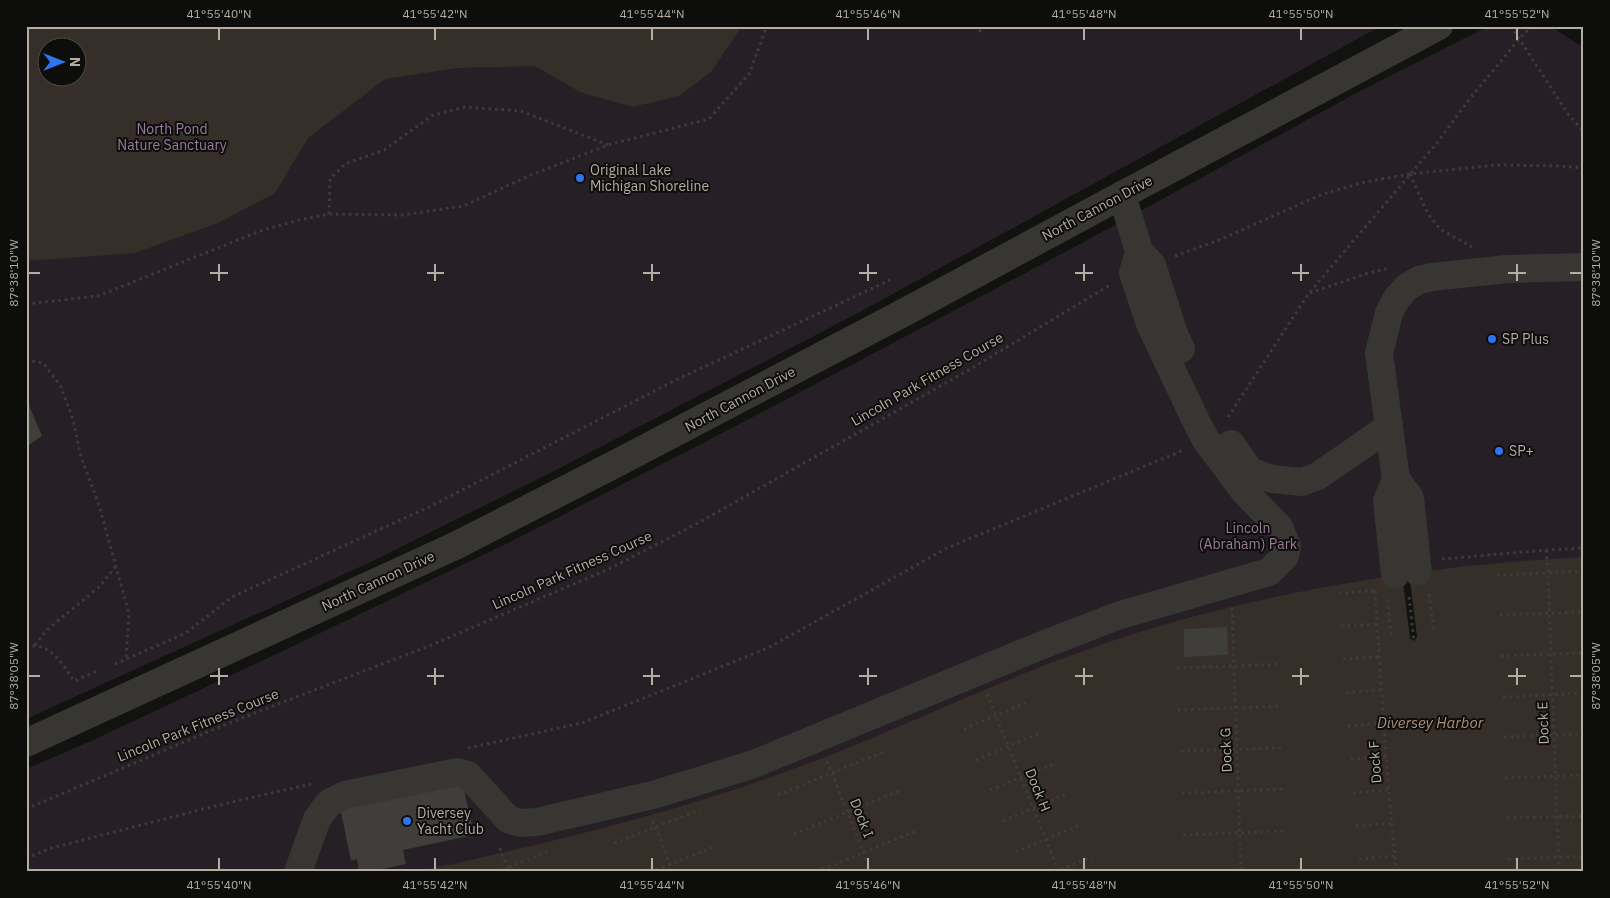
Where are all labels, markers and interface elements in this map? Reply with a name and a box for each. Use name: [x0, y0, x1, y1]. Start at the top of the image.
text: 41°55'40"N: [186, 6, 252, 21]
text: 41°55'42"N: [402, 6, 468, 21]
text: 41°55'44"N: [619, 6, 685, 21]
text: 41°55'46"N: [835, 6, 901, 21]
text: 41°55'48"N: [1051, 6, 1117, 21]
text: 41°55'50"N: [1268, 6, 1334, 21]
text: 41°55'52"N: [1484, 6, 1550, 21]
north arrow: [38, 38, 88, 88]
text: N: [66, 57, 84, 67]
park label: North Pond Nature Sanctuary: [117, 120, 227, 154]
place label: Original Lake Michigan Shoreline: [590, 161, 709, 195]
street label: North Cannon Drive: [1039, 171, 1156, 245]
marker: Original Lake Michigan Shoreline: [574, 172, 586, 184]
text: 87°38'10"W: [6, 239, 21, 307]
text: 87°38'10"W: [1588, 239, 1603, 307]
street label: Lincoln Park Fitness Course: [848, 328, 1007, 430]
place label: SP Plus: [1502, 330, 1549, 348]
marker: SP Plus: [1486, 333, 1498, 345]
street label: North Cannon Drive: [682, 362, 799, 436]
place label: SP+: [1509, 442, 1534, 460]
marker: SP+: [1493, 445, 1505, 457]
park label: Lincoln (Abraham) Park: [1199, 519, 1298, 553]
street label: Lincoln Park Fitness Course: [489, 527, 655, 613]
street label: North Cannon Drive: [319, 547, 438, 615]
text: 87°38'05"W: [6, 642, 21, 710]
text: 87°38'05"W: [1588, 642, 1603, 710]
street label: Lincoln Park Fitness Course: [114, 684, 282, 766]
street label: Dock E: [1533, 701, 1553, 745]
water label: Diversey Harbor: [1377, 713, 1484, 732]
street label: Dock G: [1216, 727, 1236, 773]
street label: Dock F: [1365, 740, 1385, 784]
street label: Dock H: [1021, 766, 1055, 814]
street label: Dock I: [846, 796, 878, 840]
place label: Diversey Yacht Club: [417, 804, 484, 838]
marker: Diversey Yacht Club: [401, 815, 413, 827]
text: 41°55'40"N: [186, 877, 252, 892]
text: 41°55'42"N: [402, 877, 468, 892]
text: 41°55'44"N: [619, 877, 685, 892]
text: 41°55'46"N: [835, 877, 901, 892]
text: 41°55'48"N: [1051, 877, 1117, 892]
text: 41°55'50"N: [1268, 877, 1334, 892]
text: 41°55'52"N: [1484, 877, 1550, 892]

